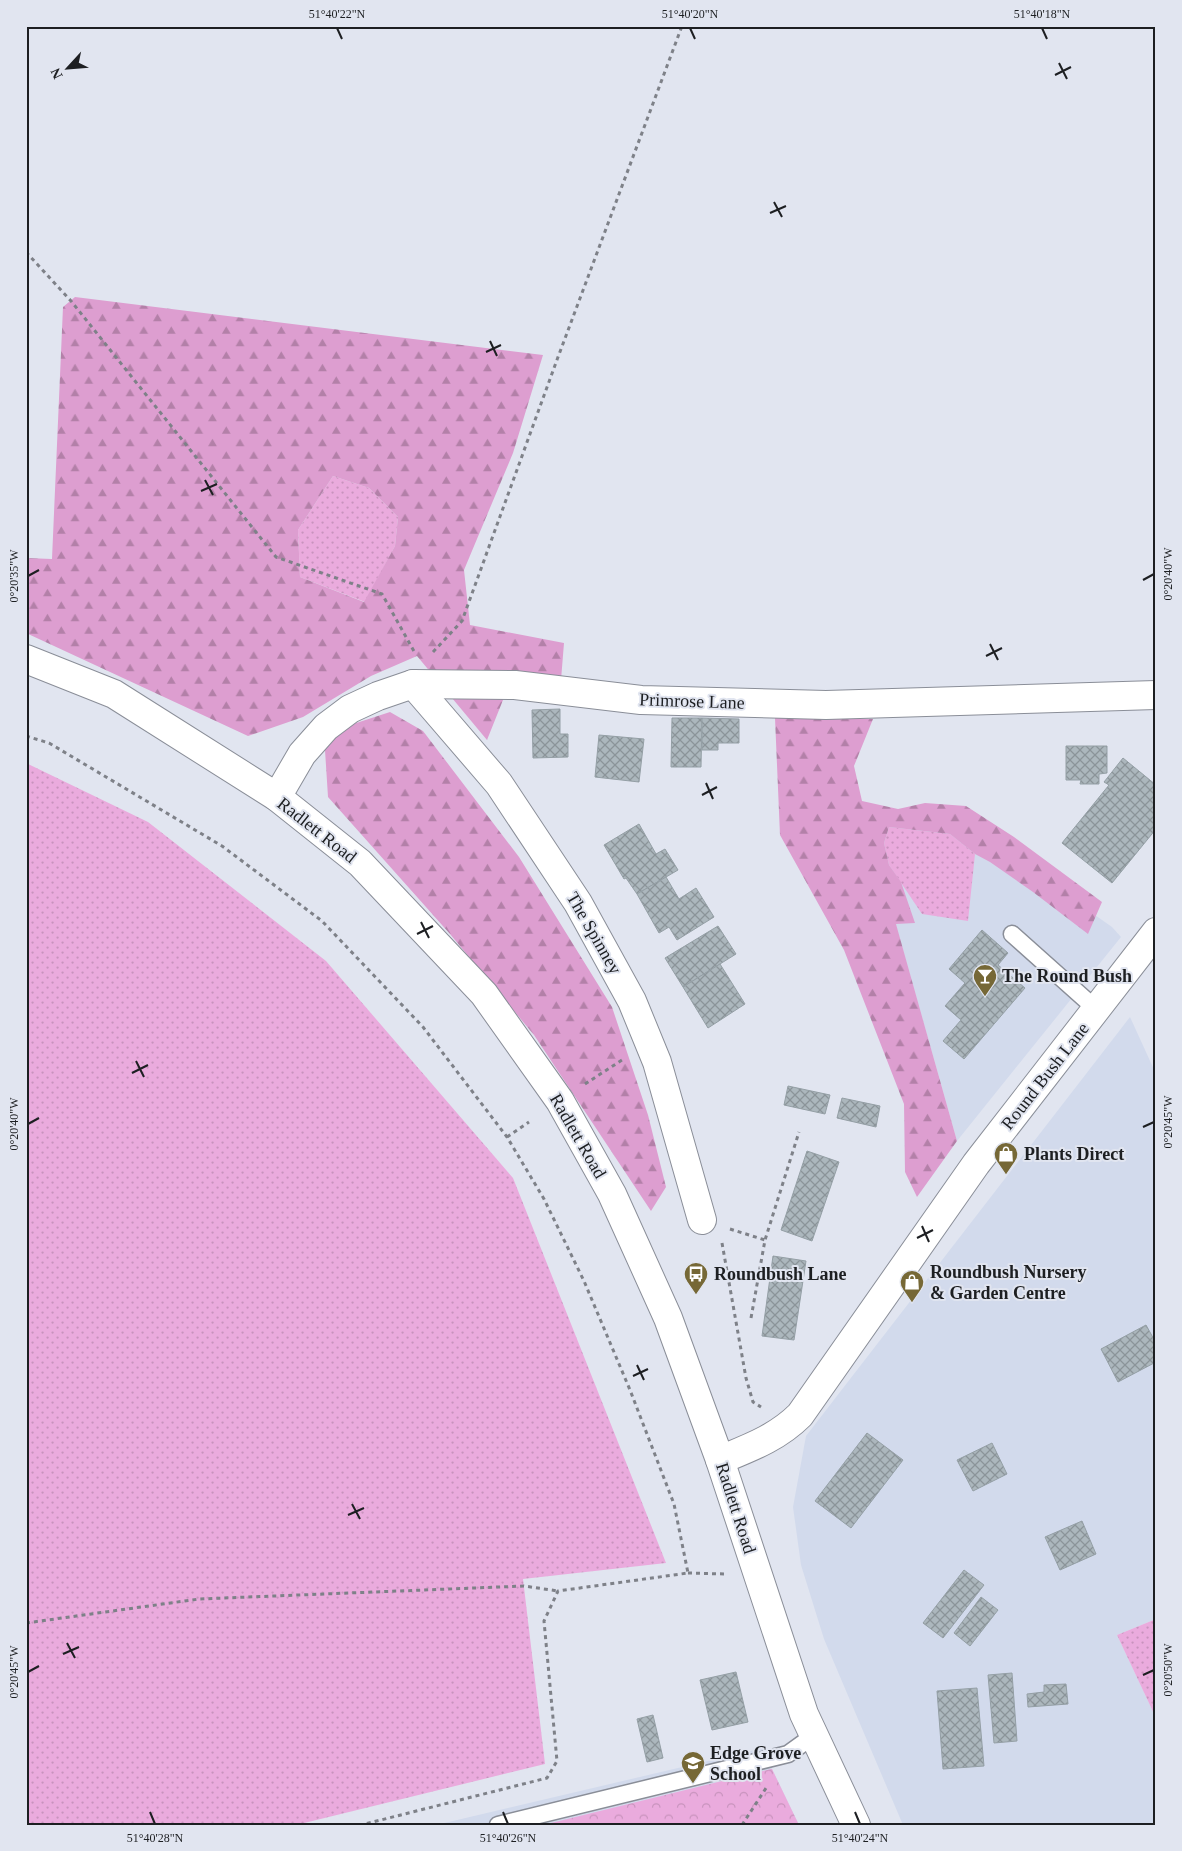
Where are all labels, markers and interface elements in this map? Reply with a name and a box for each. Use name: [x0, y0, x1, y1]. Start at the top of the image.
text: 51°40'22"N: [309, 7, 366, 21]
text: 51°40'20"N: [662, 7, 719, 21]
text: 51°40'18"N: [1014, 7, 1071, 21]
north arrow: [42, 42, 92, 92]
text: N: [48, 66, 66, 81]
text: 0°20'40"W: [1161, 547, 1175, 601]
text: 0°20'35"W: [7, 549, 21, 603]
street label: Primrose Lane: [639, 689, 745, 713]
street label: Radlett Road: [274, 793, 360, 867]
street label: The Spinney: [562, 888, 626, 978]
bar icon: The Round Bush: [972, 963, 998, 997]
place label: The Round Bush: [1002, 966, 1132, 986]
street label: Round Bush Lane: [997, 1019, 1093, 1133]
street label: Radlett Road: [546, 1090, 610, 1182]
text: 0°20'45"W: [1161, 1095, 1175, 1149]
text: 0°20'40"W: [7, 1097, 21, 1151]
shop icon: Plants Direct: [993, 1141, 1019, 1175]
place label: Plants Direct: [1024, 1144, 1124, 1164]
bus stop icon: Roundbush Lane: [683, 1261, 709, 1295]
place label: Roundbush Nursery & Garden Centre: [930, 1262, 1087, 1303]
place label: Roundbush Lane: [714, 1264, 847, 1284]
shop icon: Roundbush Nursery & Garden Centre: [899, 1269, 925, 1303]
street label: Radlett Road: [712, 1460, 760, 1556]
text: 0°20'50"W: [1161, 1643, 1175, 1697]
text: 0°20'45"W: [7, 1645, 21, 1699]
place label: Edge Grove School: [710, 1743, 801, 1784]
school or university icon: Edge Grove School: [680, 1750, 706, 1784]
text: 51°40'28"N: [127, 1831, 184, 1845]
text: 51°40'26"N: [480, 1831, 537, 1845]
text: 51°40'24"N: [832, 1831, 889, 1845]

